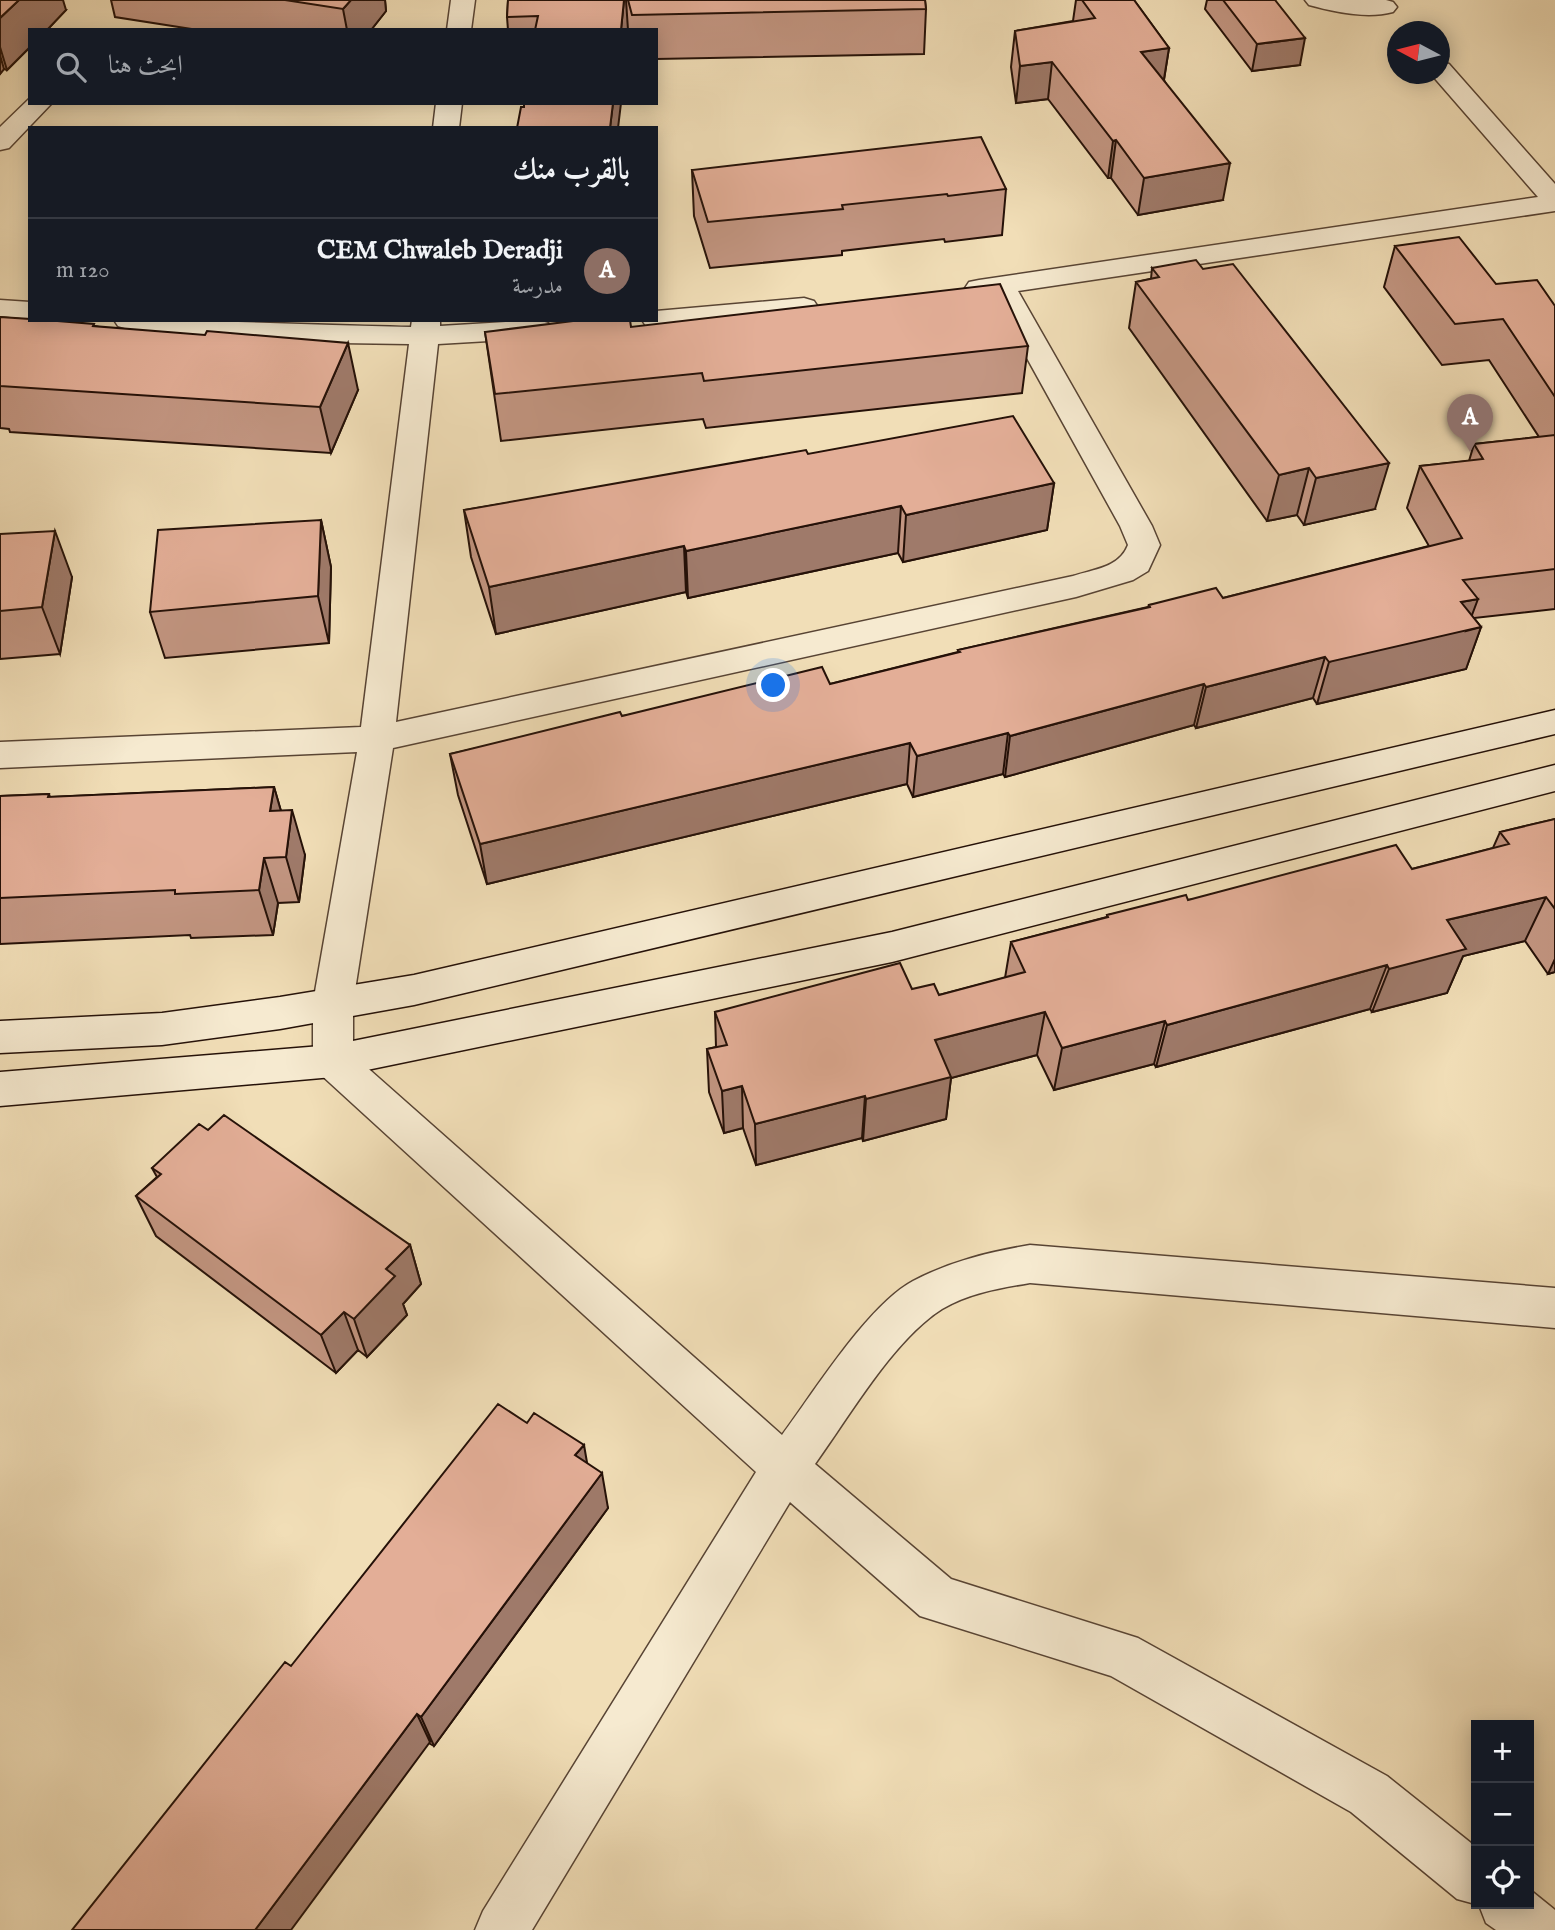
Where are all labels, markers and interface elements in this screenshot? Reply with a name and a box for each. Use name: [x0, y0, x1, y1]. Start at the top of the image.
north arrow: [1387, 21, 1450, 84]
search box: [28, 28, 658, 105]
icon: search: [52, 48, 90, 86]
text: ابحث هنا: [108, 49, 183, 82]
text: بالقرب منك: [513, 152, 630, 190]
text: CEM Chwaleb Deradji: [317, 234, 563, 267]
text: 120 m: [56, 256, 109, 285]
text: A: [599, 256, 615, 285]
text: مدرسة: [512, 272, 563, 301]
pin: A: [1447, 394, 1493, 452]
your location: [756, 668, 790, 702]
map controls: [1471, 1720, 1534, 1909]
button: +: [1471, 1720, 1534, 1783]
button: −: [1471, 1783, 1534, 1846]
button: locate: [1471, 1846, 1534, 1909]

